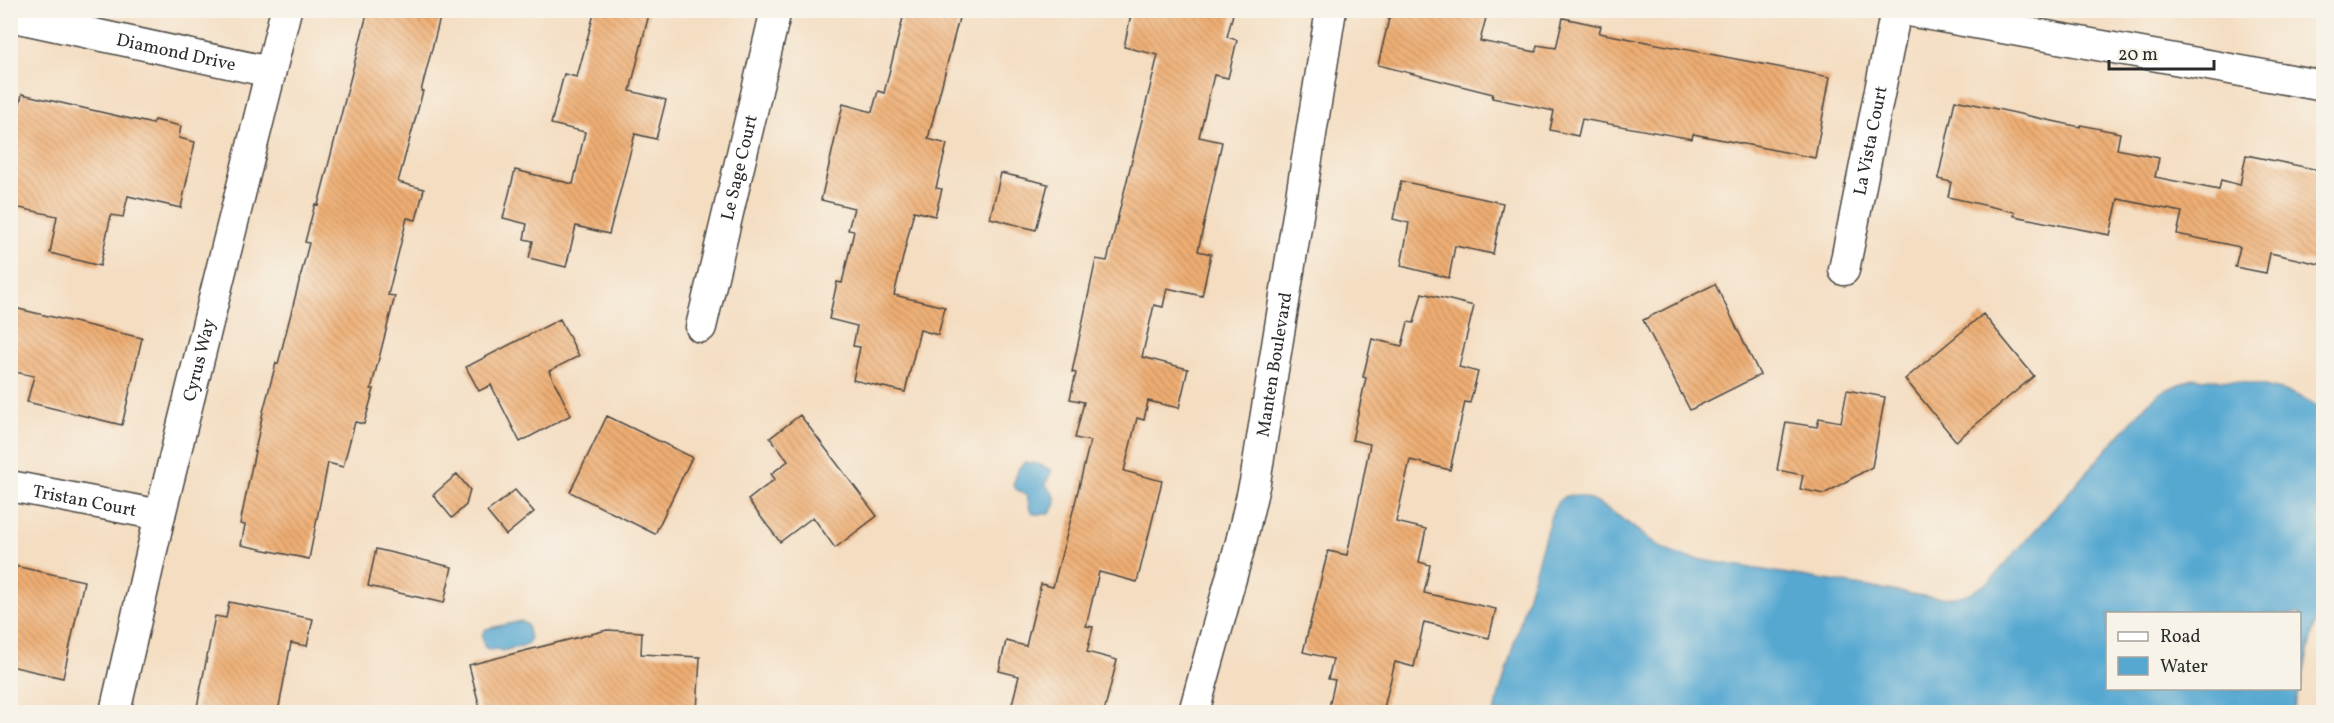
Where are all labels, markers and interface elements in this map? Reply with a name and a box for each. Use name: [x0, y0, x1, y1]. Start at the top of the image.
street label: Diamond Drive: [114, 28, 238, 78]
scale bar: [2109, 33, 2214, 71]
text: 20 m: [2118, 43, 2158, 68]
street label: La Vista Court: [1848, 84, 1894, 198]
street label: Le Sage Court: [716, 112, 765, 223]
street label: Manten Boulevard: [1251, 290, 1299, 439]
street label: Cyrus Way: [178, 316, 223, 404]
street label: Tristan Court: [30, 480, 139, 524]
legend: [2106, 612, 2301, 690]
text: Road: [2160, 625, 2201, 650]
text: Water: [2160, 655, 2208, 680]

